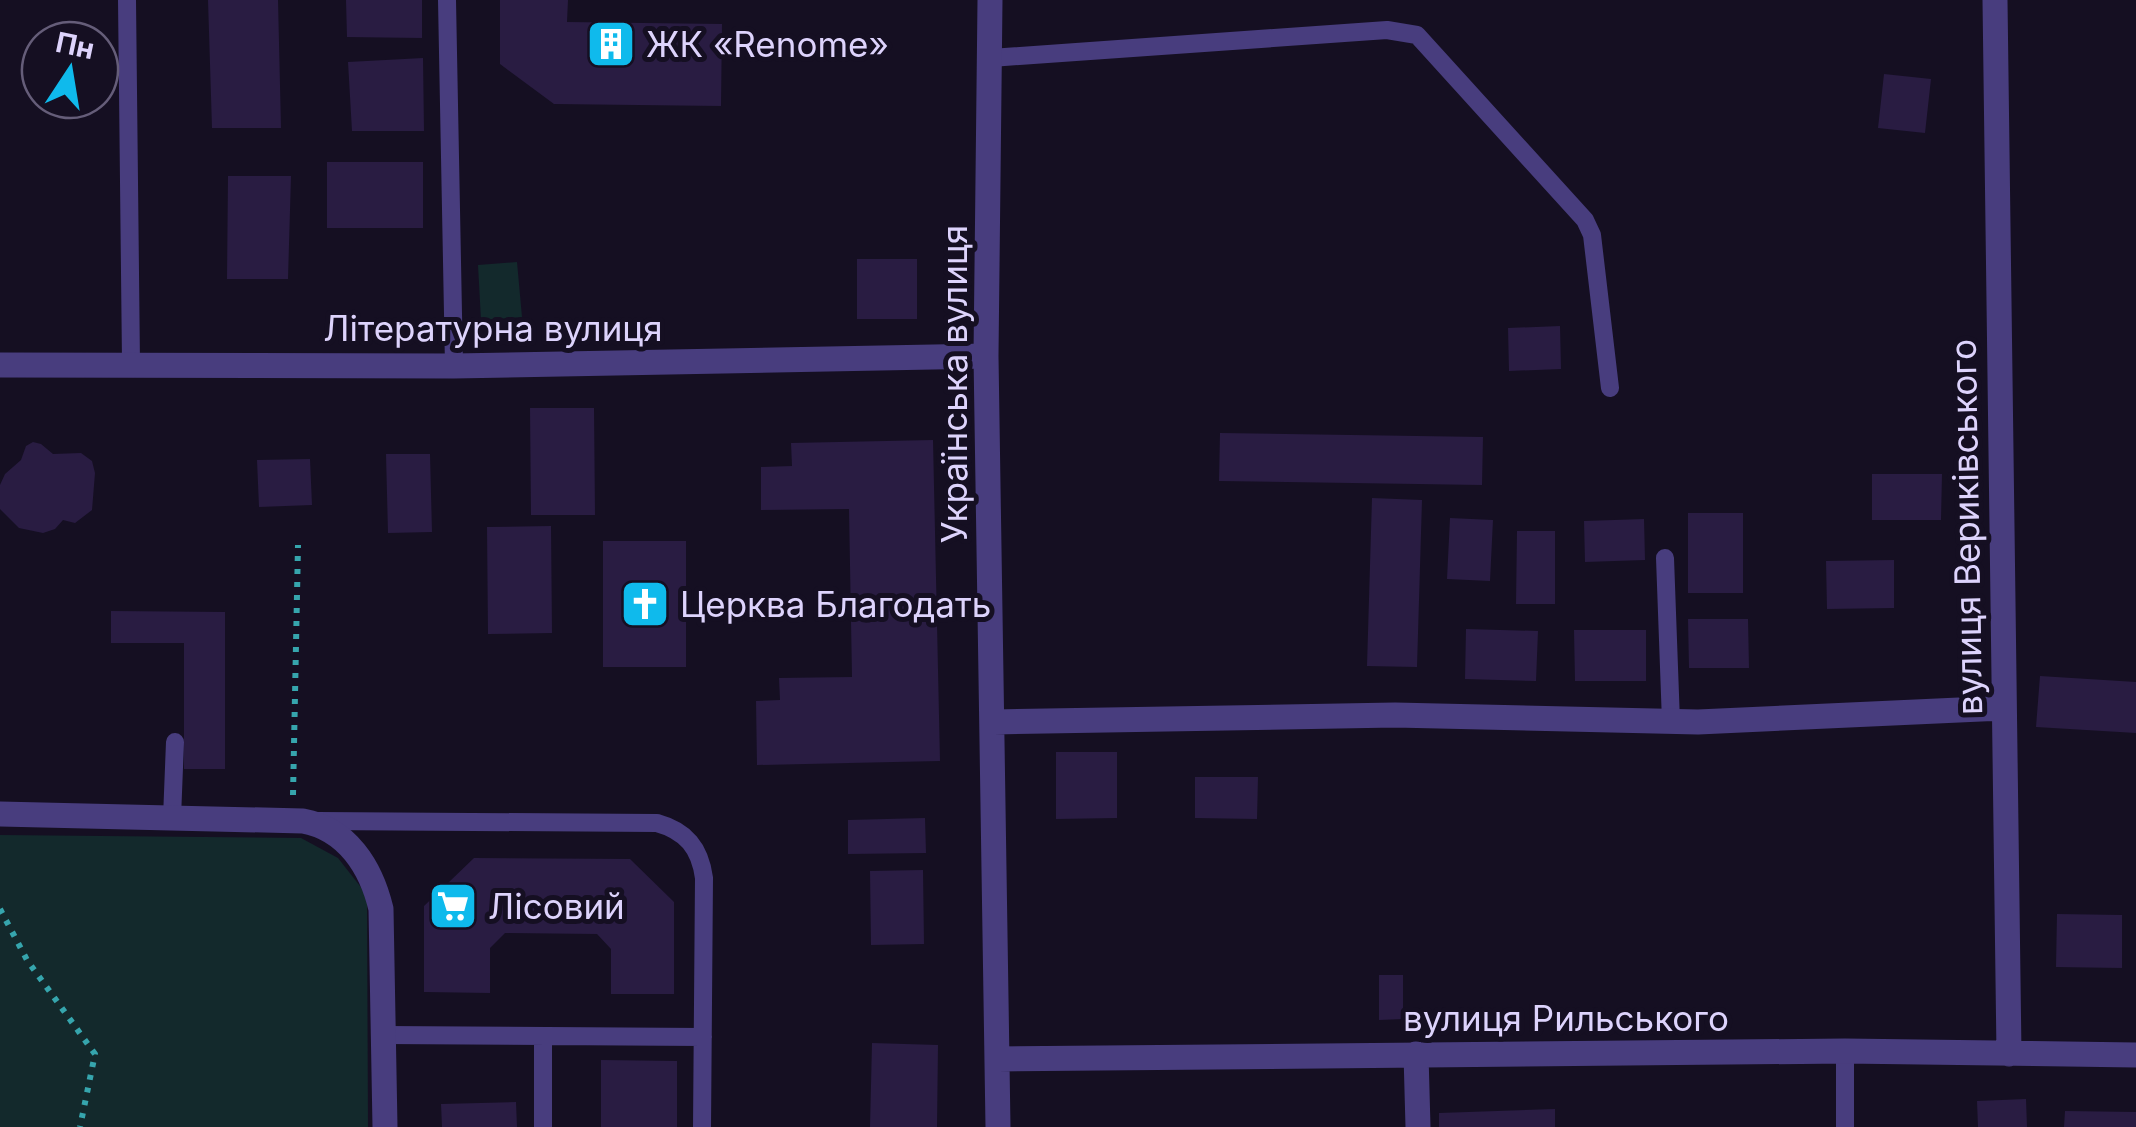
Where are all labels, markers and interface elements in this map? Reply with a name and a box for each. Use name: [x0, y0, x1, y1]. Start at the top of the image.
building icon: ЖК «Renome»: [585, 18, 637, 70]
north arrow: [20, 20, 120, 120]
place label: ЖК «Renome»: [646, 23, 889, 65]
text: Пн: [53, 25, 97, 66]
street label: Українська вулиця: [933, 225, 975, 543]
street label: Літературна вулиця: [323, 307, 663, 349]
street label: вулиця Вериківського: [1942, 339, 1990, 715]
church icon: Церква Благодать: [619, 578, 671, 630]
place label: Церква Благодать: [680, 583, 991, 625]
supermarket icon: Лісовий: [427, 880, 479, 932]
place label: Лісовий: [488, 885, 625, 927]
street label: вулиця Рильського: [1403, 997, 1729, 1039]

